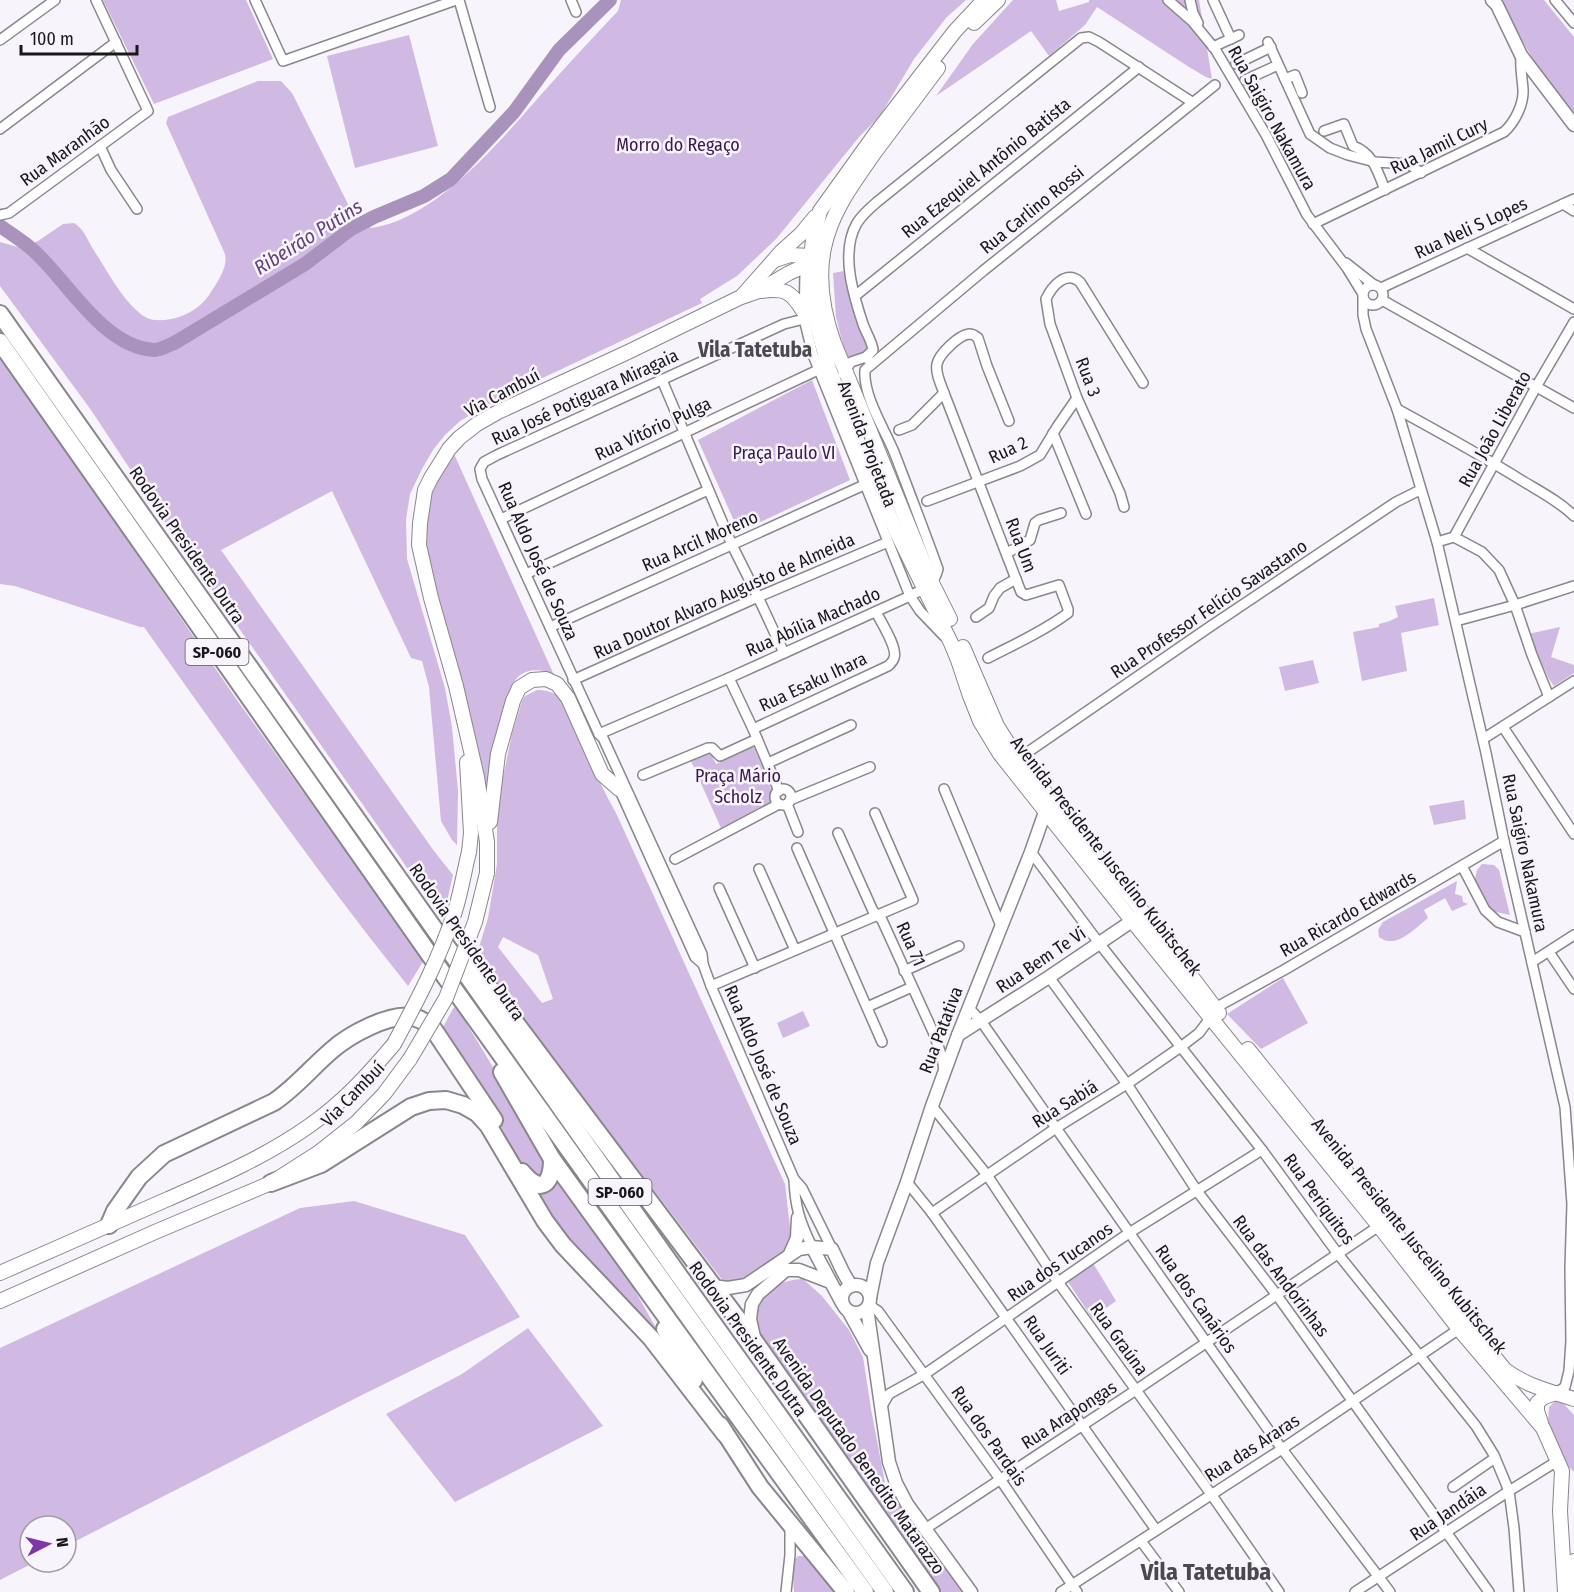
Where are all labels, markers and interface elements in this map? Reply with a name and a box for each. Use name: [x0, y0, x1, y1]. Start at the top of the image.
scale bar: [21, 18, 136, 56]
text: 100 m: [30, 28, 74, 50]
street label: Rua Saigiro Nakamura: [1223, 42, 1321, 194]
street label: Rua Ezequiel Antônio Batista: [897, 93, 1075, 243]
street label: Rua Maranhão: [16, 111, 114, 191]
street label: Rua Jamil Cury: [1387, 113, 1491, 179]
park label: Morro do Regaço: [616, 134, 740, 156]
street label: Rua Carlino Rossi: [976, 161, 1088, 259]
street label: Rua Neli S Lopes: [1411, 192, 1531, 264]
water label: Ribeirão Putins: [249, 194, 367, 280]
district label: Vila Tatetuba: [697, 337, 812, 363]
street label: Rua José Potiguara Miragaia: [488, 344, 682, 450]
street label: Rua 3: [1070, 354, 1106, 400]
street label: Via Cambuí: [461, 364, 544, 422]
street label: Rua João Liberato: [1454, 367, 1536, 491]
street label: Avenida Projetada: [833, 378, 901, 511]
street label: Rua Vitório Pulga: [591, 392, 715, 466]
street label: Rua 2: [985, 432, 1031, 468]
park label: Praça Paulo VI: [732, 442, 836, 464]
street label: Rodovia Presidente Dutra: [124, 462, 250, 628]
street label: Rua Aldo José de Souza: [493, 478, 583, 644]
street label: Rua Arcil Moreno: [639, 506, 761, 576]
street label: Rua Um: [1001, 515, 1041, 575]
street label: Rua Doutor Alvaro Augusto de Almeida: [590, 528, 858, 664]
street label: Rua Professor Felício Savastano: [1106, 535, 1312, 683]
street label: Rua Abília Machado: [742, 582, 884, 662]
road number: SP-060: [186, 639, 248, 665]
street label: Rua Esaku Ihara: [756, 647, 871, 717]
street label: Avenida Presidente Juscelino Kubitschek: [1006, 732, 1207, 980]
park label: Praça Mário Scholz: [695, 765, 781, 808]
street label: Rua Saigiro Nakamura: [1497, 772, 1553, 934]
street label: Rodovia Presidente Dutra: [404, 859, 530, 1025]
street label: Rua Ricardo Edwards: [1276, 866, 1420, 962]
street label: Rua 71: [892, 918, 930, 970]
street label: Rua Bem Te Vi: [992, 922, 1090, 998]
street label: Rua Aldo José de Souza: [719, 982, 807, 1148]
street label: Rua Patativa: [914, 983, 968, 1076]
street label: Via Cambuí: [317, 1057, 390, 1131]
street label: Rua Sabiá: [1028, 1075, 1102, 1133]
street label: Avenida Presidente Juscelino Kubitschek: [1307, 1114, 1512, 1359]
street label: Rua Periquitos: [1279, 1149, 1360, 1249]
road number: SP-060: [588, 1179, 652, 1205]
street label: Rua das Andorinhas: [1228, 1211, 1334, 1341]
street label: Rua dos Tucanos: [1003, 1217, 1117, 1306]
street label: Rua dos Canários: [1150, 1241, 1242, 1358]
street label: Rodovia Presidente Dutra: [684, 1257, 812, 1421]
street label: Rua Graúna: [1085, 1298, 1153, 1380]
street label: Rua Juriti: [1019, 1311, 1075, 1379]
street label: Avenida Deputado Benedito Matarazzo: [768, 1333, 950, 1579]
street label: Rua Arapongas: [1017, 1376, 1121, 1454]
street label: Rua dos Pardais: [946, 1382, 1032, 1491]
street label: Rua das Araras: [1200, 1409, 1304, 1487]
street label: Rua Jandáia: [1406, 1478, 1490, 1546]
north arrow: [18, 1514, 78, 1574]
text: N: [52, 1536, 72, 1548]
district label: Vila Tatetuba: [1140, 1558, 1271, 1586]

